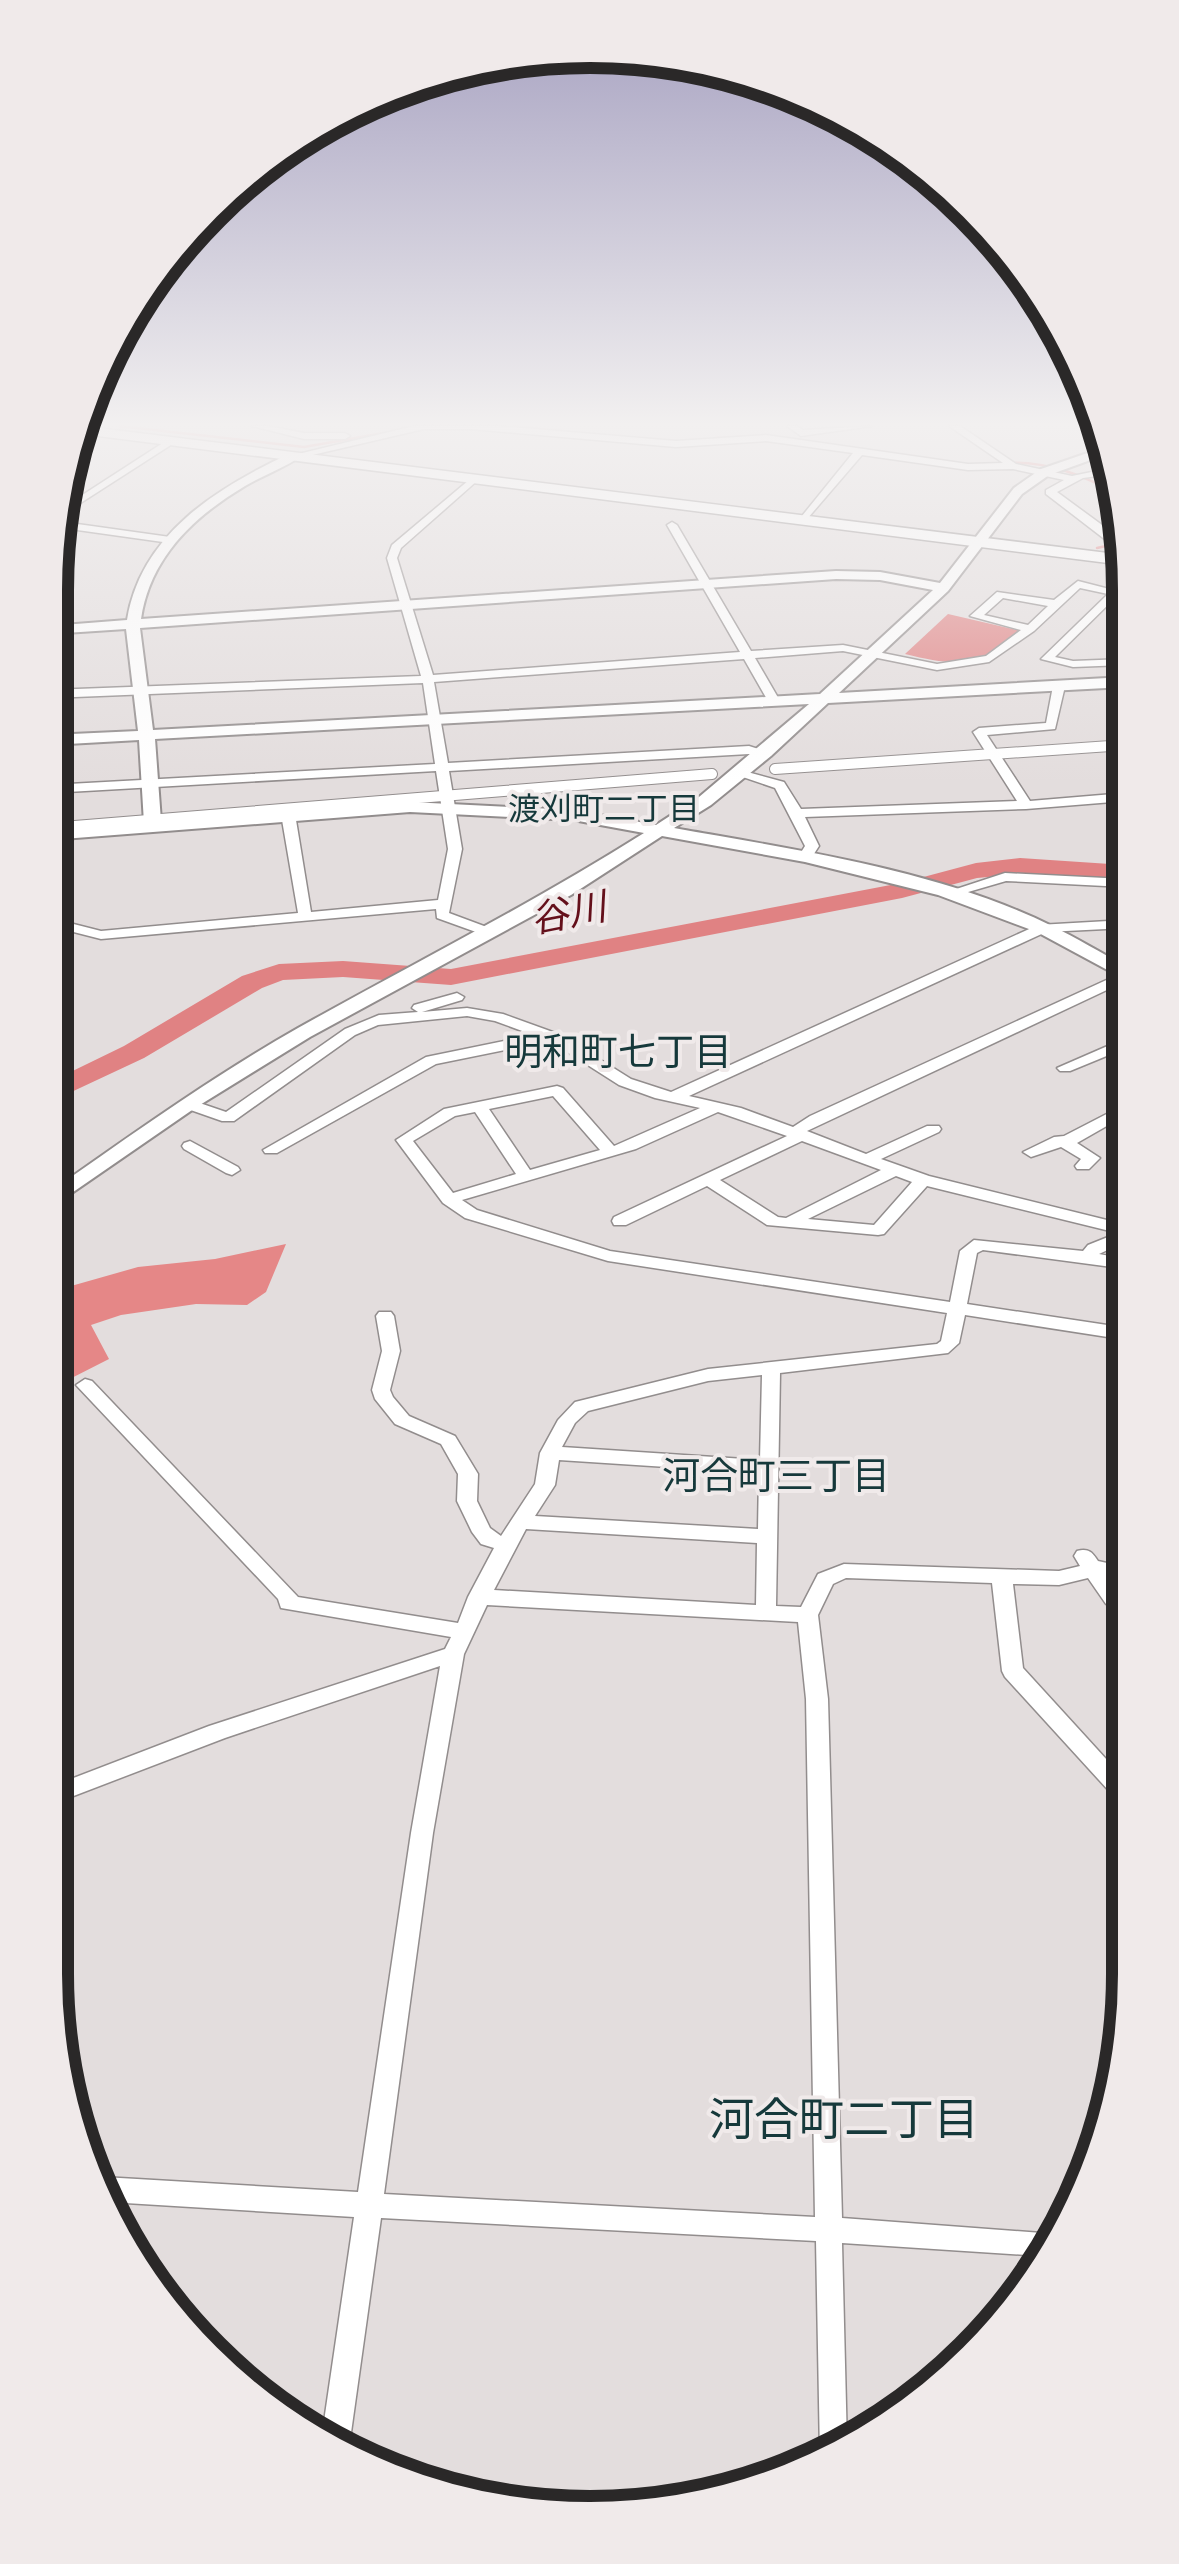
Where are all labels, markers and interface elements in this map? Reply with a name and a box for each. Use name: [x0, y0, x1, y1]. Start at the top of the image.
district label: 渡刈町二丁目: [508, 791, 700, 828]
water label: 谷川: [526, 883, 614, 943]
district label: 明和町七丁目: [504, 1030, 732, 1075]
district label: 河合町三丁目: [662, 1454, 890, 1499]
district label: 河合町二丁目: [709, 2094, 979, 2146]

